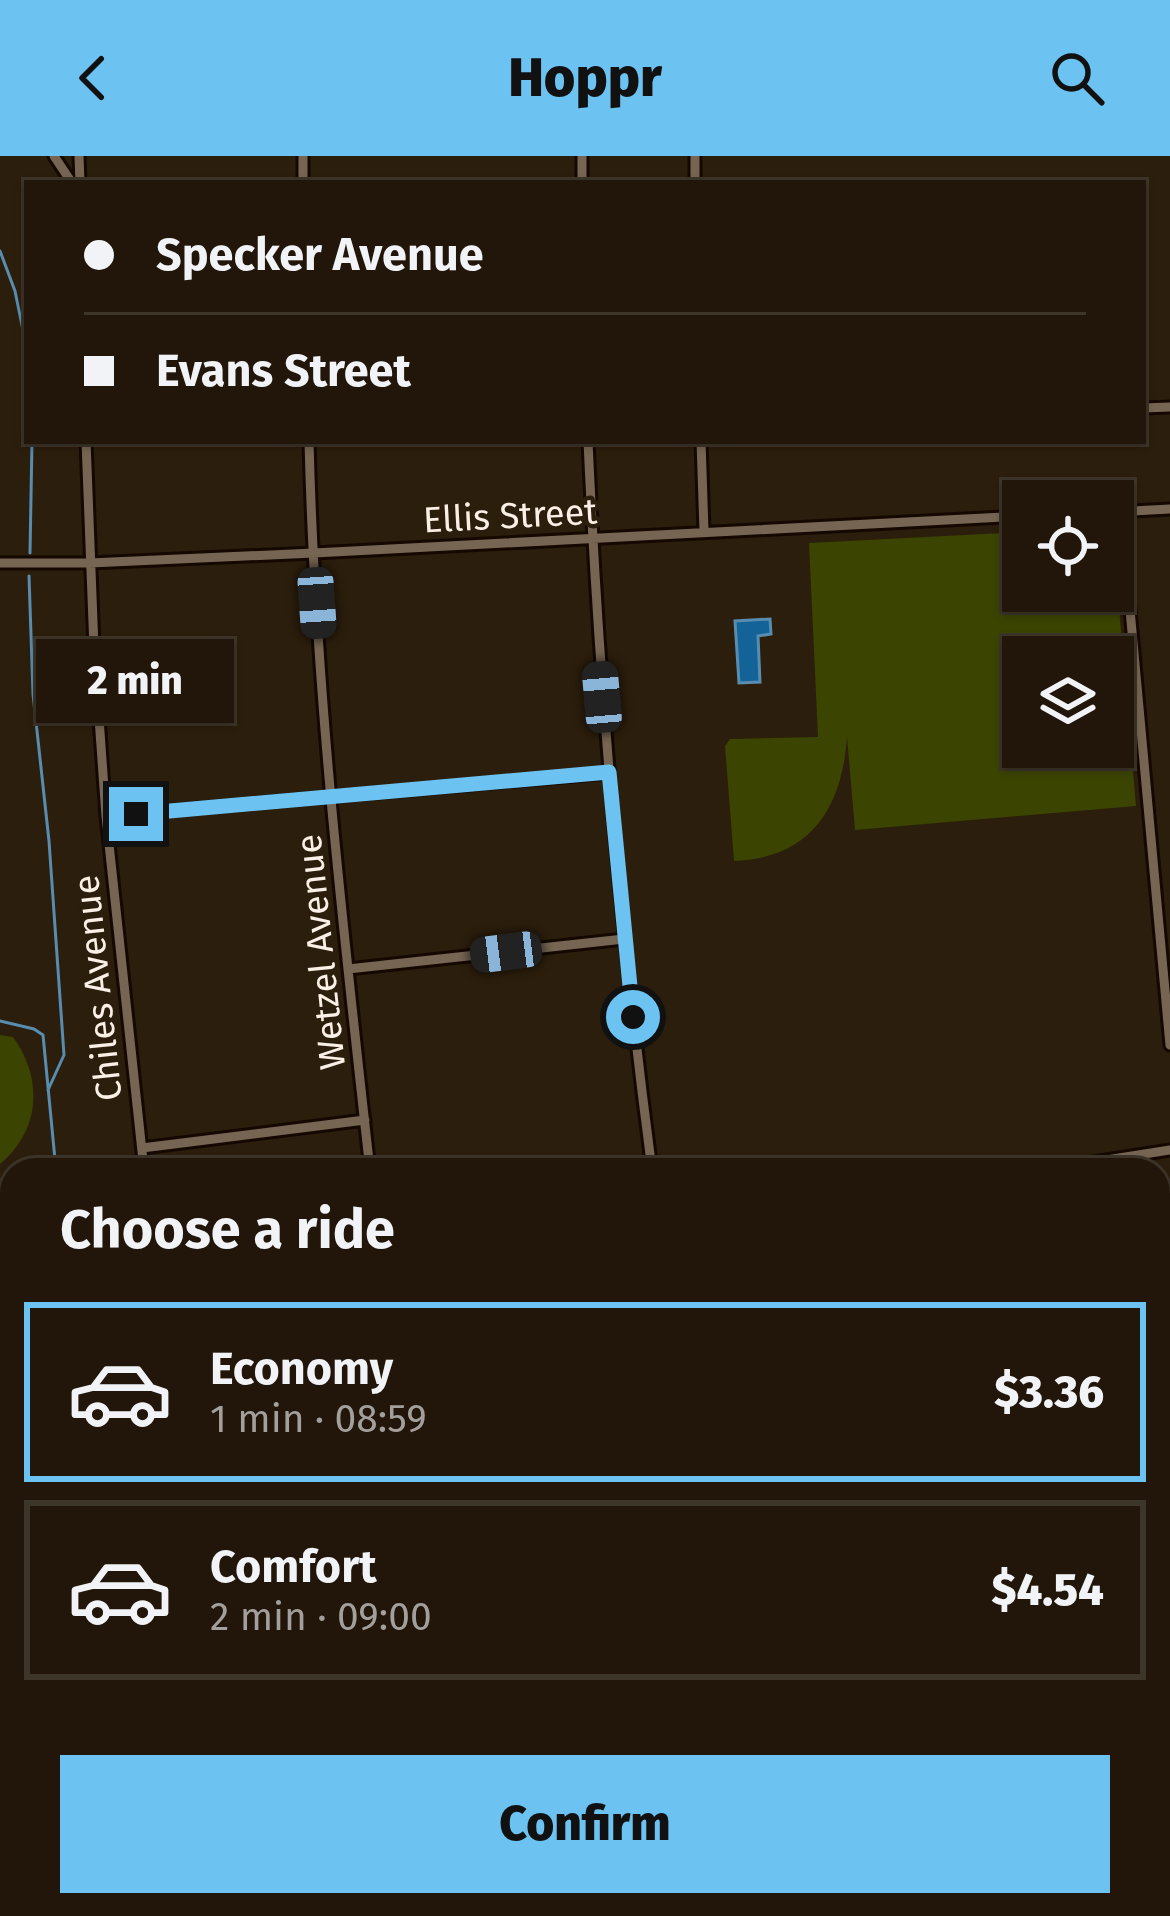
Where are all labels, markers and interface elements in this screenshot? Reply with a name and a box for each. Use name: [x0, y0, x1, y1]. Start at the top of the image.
icon: back: [60, 45, 126, 111]
icon: search: [1044, 45, 1110, 111]
text: Hoppr: [508, 46, 662, 110]
text: Specker Avenue: [156, 228, 483, 282]
text: Evans Street: [156, 344, 411, 398]
map controls: [1002, 480, 1134, 768]
button: locate: [1002, 480, 1134, 612]
street label: Ellis Street: [422, 489, 598, 543]
car: [297, 566, 337, 640]
button: layers: [1002, 636, 1134, 768]
callout: 2 min: [37, 640, 235, 724]
text: 2 min: [87, 658, 183, 704]
car: [581, 660, 623, 734]
route end: [109, 787, 163, 841]
street label: Wetzel Avenue: [287, 832, 355, 1072]
street label: Chiles Avenue: [64, 873, 132, 1103]
car: [468, 930, 544, 974]
route start: [606, 990, 660, 1044]
text: Choose a ride: [60, 1198, 395, 1262]
icon: car: [66, 1338, 174, 1446]
text: Economy: [210, 1342, 393, 1396]
text: $3.36: [994, 1365, 1104, 1419]
text: 1 min · 08:59: [210, 1396, 427, 1442]
icon: car: [66, 1536, 174, 1644]
text: Comfort: [210, 1540, 377, 1594]
text: $4.54: [991, 1563, 1104, 1617]
text: 2 min · 09:00: [210, 1594, 432, 1640]
button: Confirm: [60, 1755, 1110, 1893]

